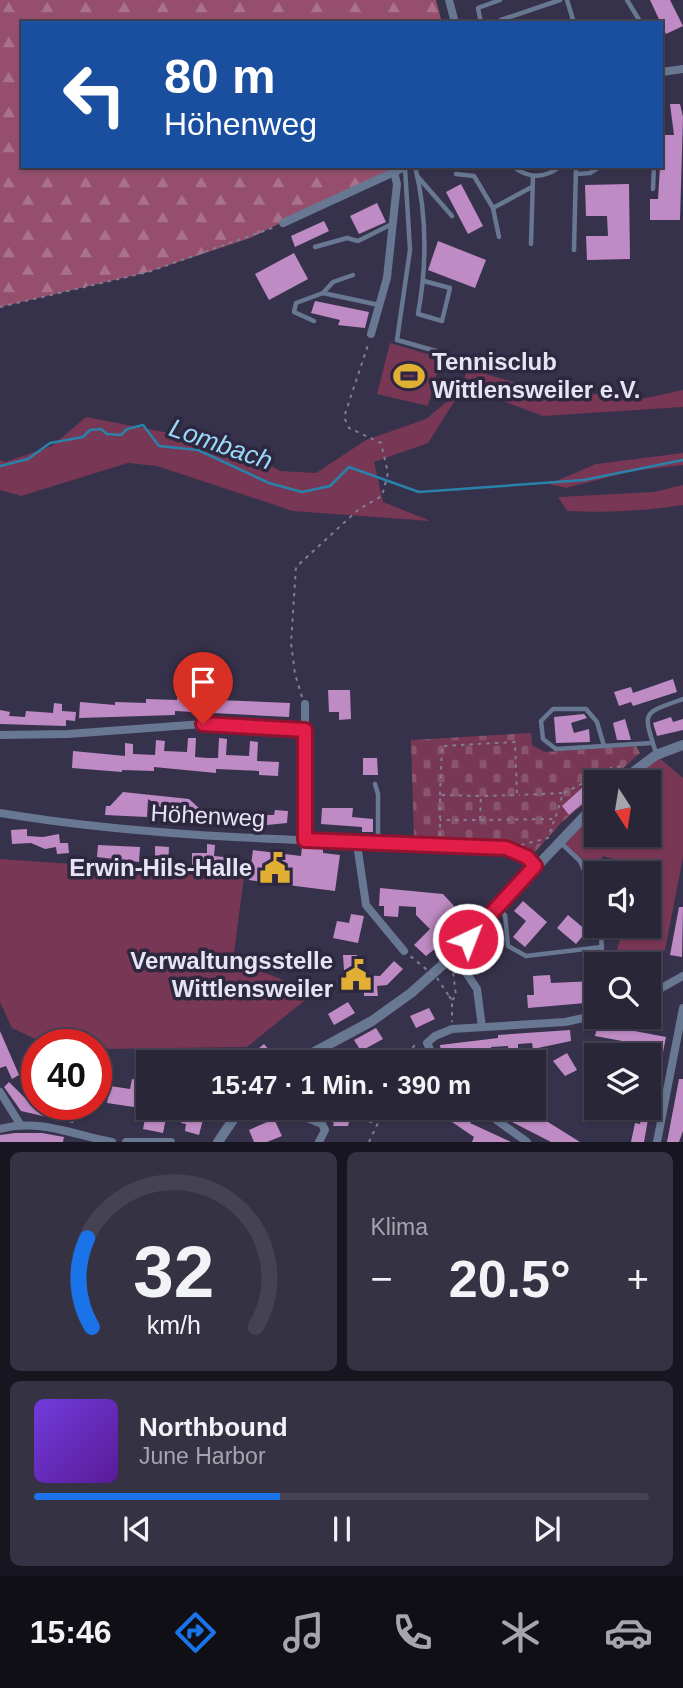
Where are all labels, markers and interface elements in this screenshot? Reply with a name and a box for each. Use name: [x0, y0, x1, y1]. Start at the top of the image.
icon: left: [49, 49, 140, 140]
text: 80 m: [164, 49, 276, 103]
text: Höhenweg: [164, 106, 317, 142]
place label: Tennisclub Wittlensweiler e.V.: [432, 348, 640, 403]
sports icon: Tennisclub Wittlensweiler e.V.: [392, 359, 426, 393]
water label: Lombach: [166, 412, 276, 476]
pin: [173, 652, 233, 724]
icon: arrive: [184, 663, 222, 701]
north arrow: [584, 770, 662, 847]
map controls: [584, 770, 661, 1120]
street label: Höhenweg: [150, 799, 266, 832]
public building icon: Erwin-Hils-Halle: [258, 851, 292, 885]
place label: Erwin-Hils-Halle: [69, 854, 252, 881]
button: sound: [584, 861, 661, 938]
position arrow: [431, 902, 505, 976]
place label: Verwaltungsstelle Wittlensweiler: [130, 947, 333, 1002]
button: search: [584, 952, 661, 1029]
public building icon: Verwaltungsstelle Wittlensweiler: [339, 958, 373, 992]
speed limit sign: 40: [21, 1029, 112, 1120]
button: layers: [584, 1043, 661, 1120]
text: 15:47 · 1 Min. · 390 m: [211, 1070, 471, 1100]
text: Klima: [371, 1214, 428, 1240]
text: 32: [133, 1232, 214, 1313]
text: 20.5°: [449, 1250, 571, 1308]
text: −: [371, 1258, 393, 1300]
text: +: [627, 1258, 649, 1300]
text: km/h: [146, 1311, 200, 1339]
text: Northbound: [139, 1412, 288, 1442]
text: June Harbor: [139, 1443, 266, 1469]
icon: previous: [118, 1510, 156, 1548]
icon: pause: [323, 1510, 361, 1548]
icon: next: [528, 1510, 566, 1548]
icon: directions: [171, 1608, 220, 1657]
icon: music: [279, 1608, 328, 1657]
icon: phone: [388, 1608, 437, 1657]
icon: climate: [496, 1608, 545, 1657]
icon: car: [604, 1608, 653, 1657]
text: 15:46: [30, 1614, 112, 1650]

